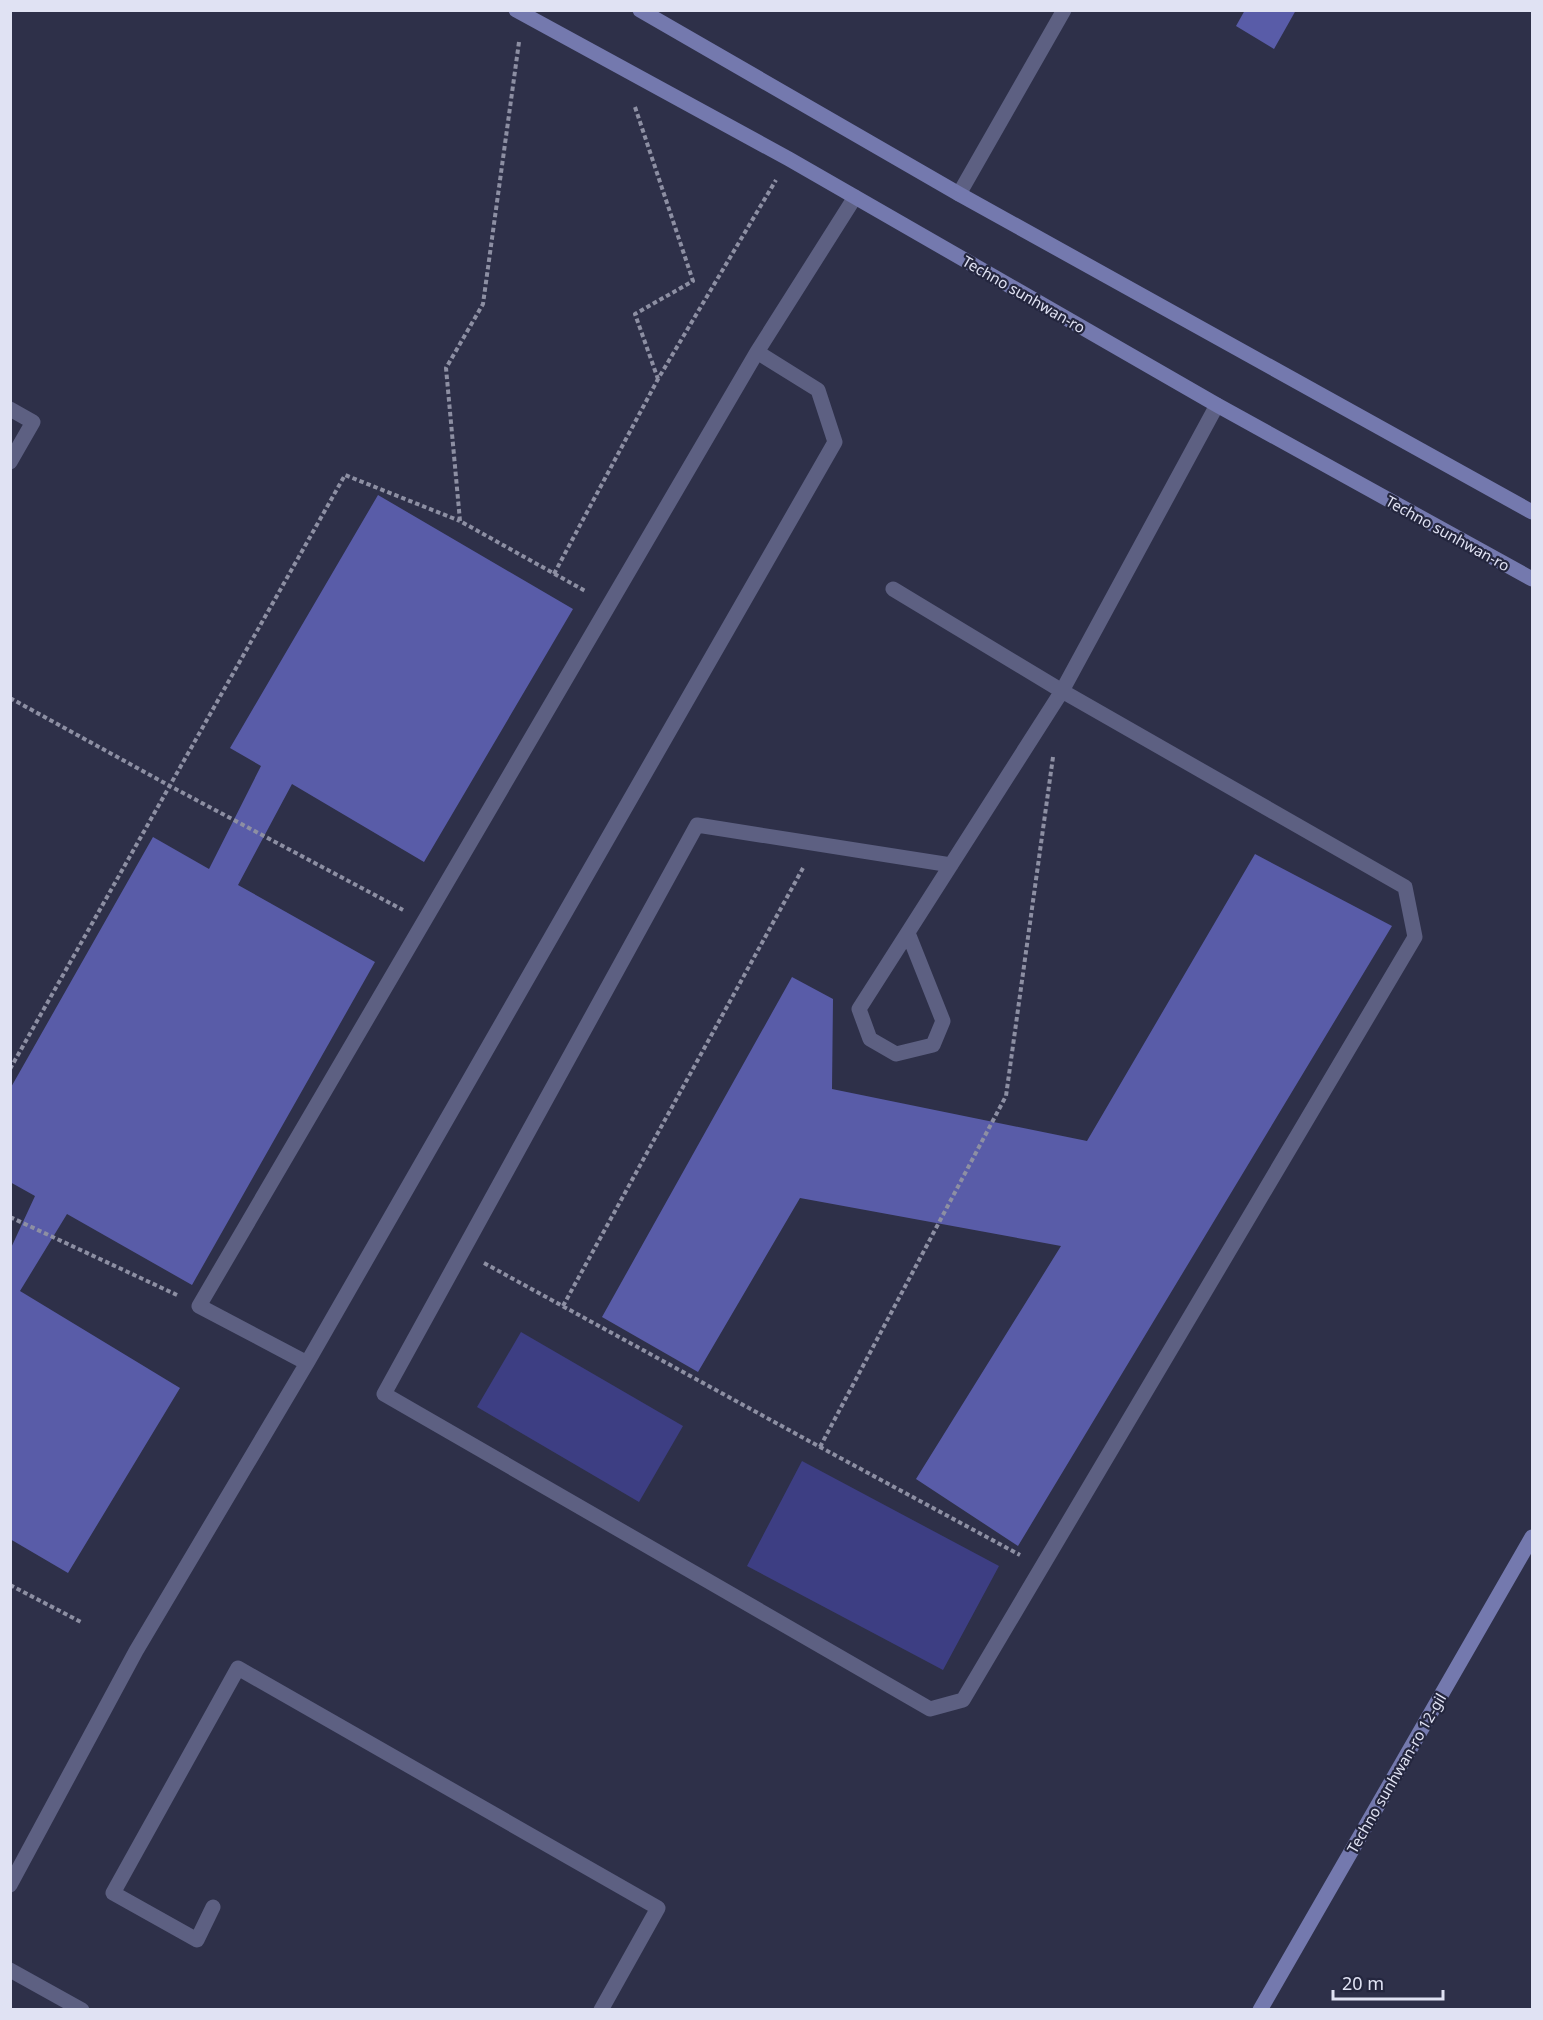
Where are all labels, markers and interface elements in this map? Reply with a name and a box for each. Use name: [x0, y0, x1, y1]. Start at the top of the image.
street label: Techno sunhwan-ro: [959, 251, 1089, 337]
street label: Techno sunhwan-ro: [1382, 491, 1514, 575]
street label: Techno sunhwan-ro 12-gil: [1342, 1689, 1450, 1857]
scale bar: [1333, 1963, 1442, 2001]
text: 20 m: [1342, 1971, 1384, 1995]

